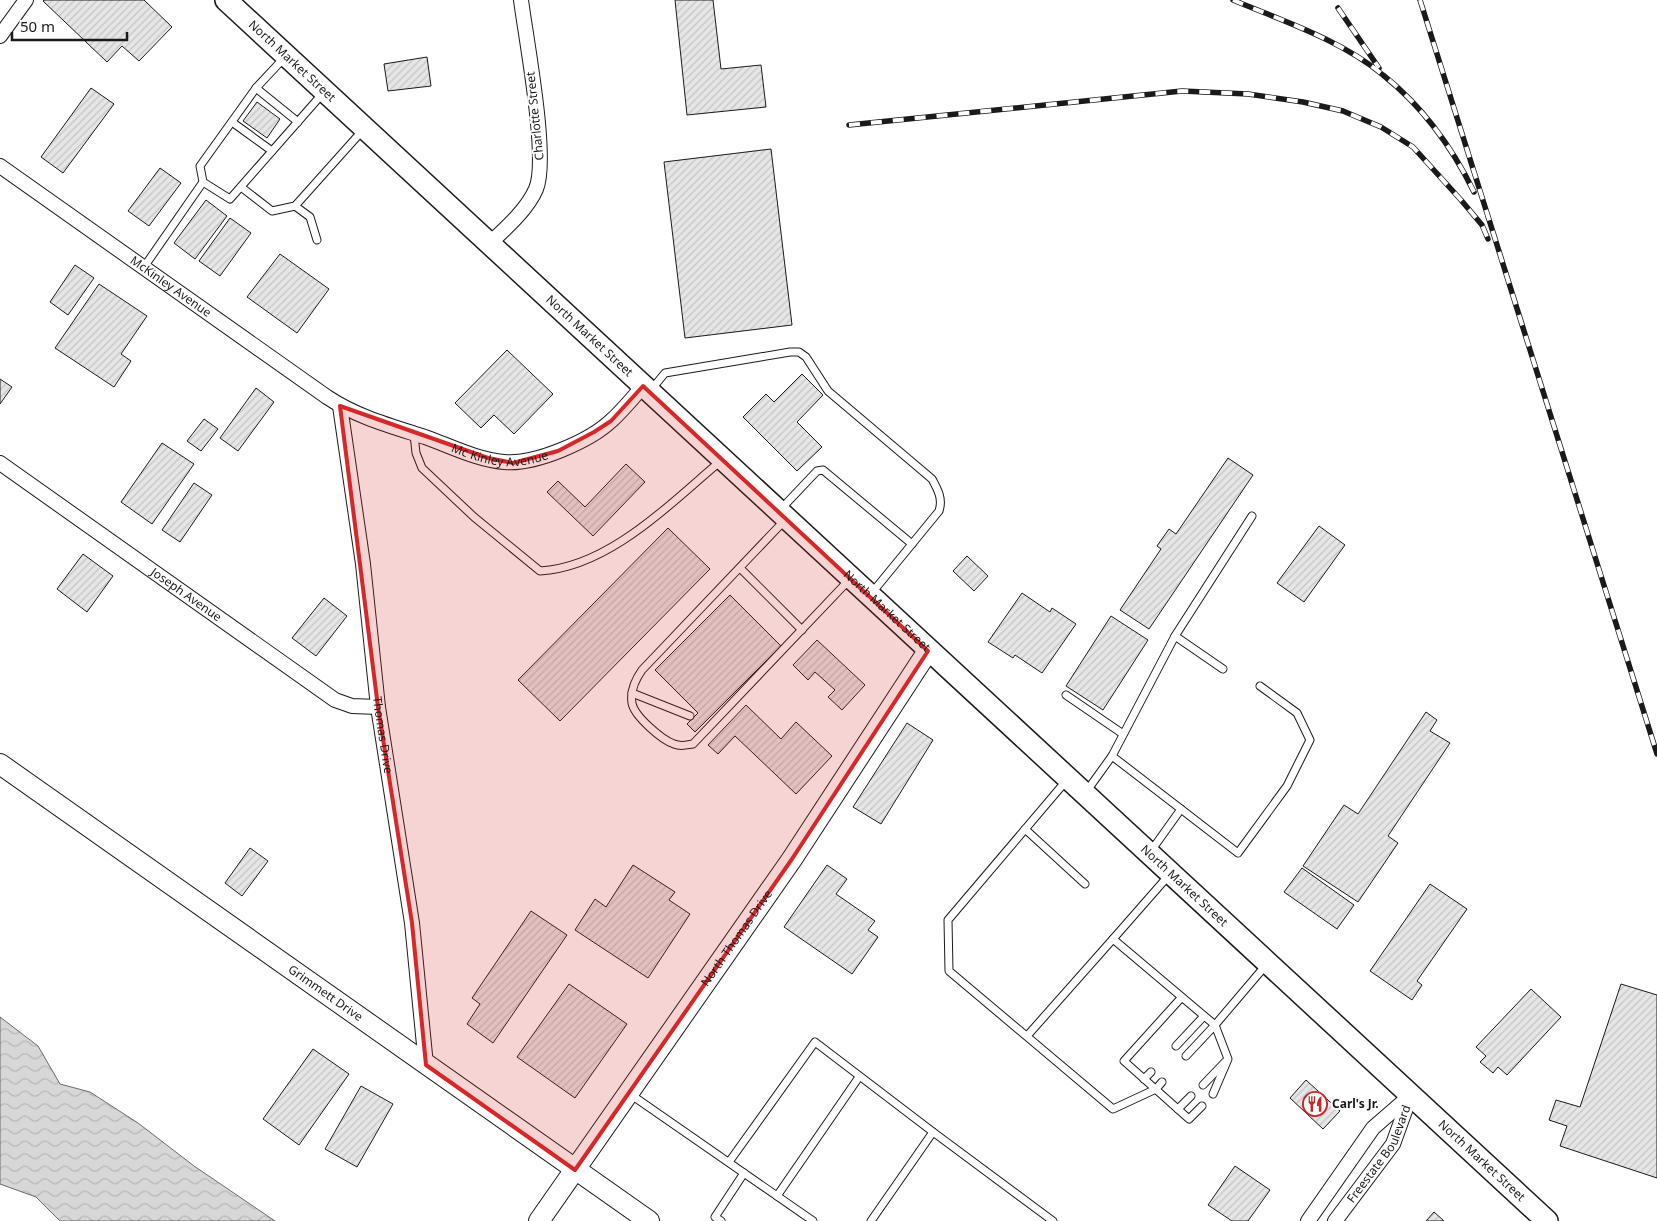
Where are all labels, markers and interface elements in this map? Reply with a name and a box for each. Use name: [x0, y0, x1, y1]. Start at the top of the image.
scale bar: [12, 10, 128, 42]
text: 50 m: [20, 16, 55, 36]
street label: North Market Street: [245, 16, 340, 106]
street label: Charlotte Street: [521, 70, 548, 161]
street label: McKinley Avenue: [127, 252, 215, 321]
street label: North Market Street: [543, 291, 638, 381]
street label: Mc Kinley Avenue: [449, 439, 550, 470]
street label: Joseph Avenue: [147, 563, 225, 625]
street label: North Market Street: [840, 566, 935, 656]
street label: Thomas Drive: [369, 696, 397, 775]
street label: North Market Street: [1137, 841, 1232, 930]
street label: North Thomas Drive: [697, 886, 776, 990]
street label: Grimmett Drive: [285, 961, 367, 1025]
restaurant icon: Carl's Jr.: [1302, 1091, 1328, 1117]
place label: Carl's Jr.: [1332, 1095, 1379, 1112]
street label: Freestate Boulevard: [1343, 1102, 1414, 1206]
street label: North Market Street: [1435, 1116, 1530, 1205]

